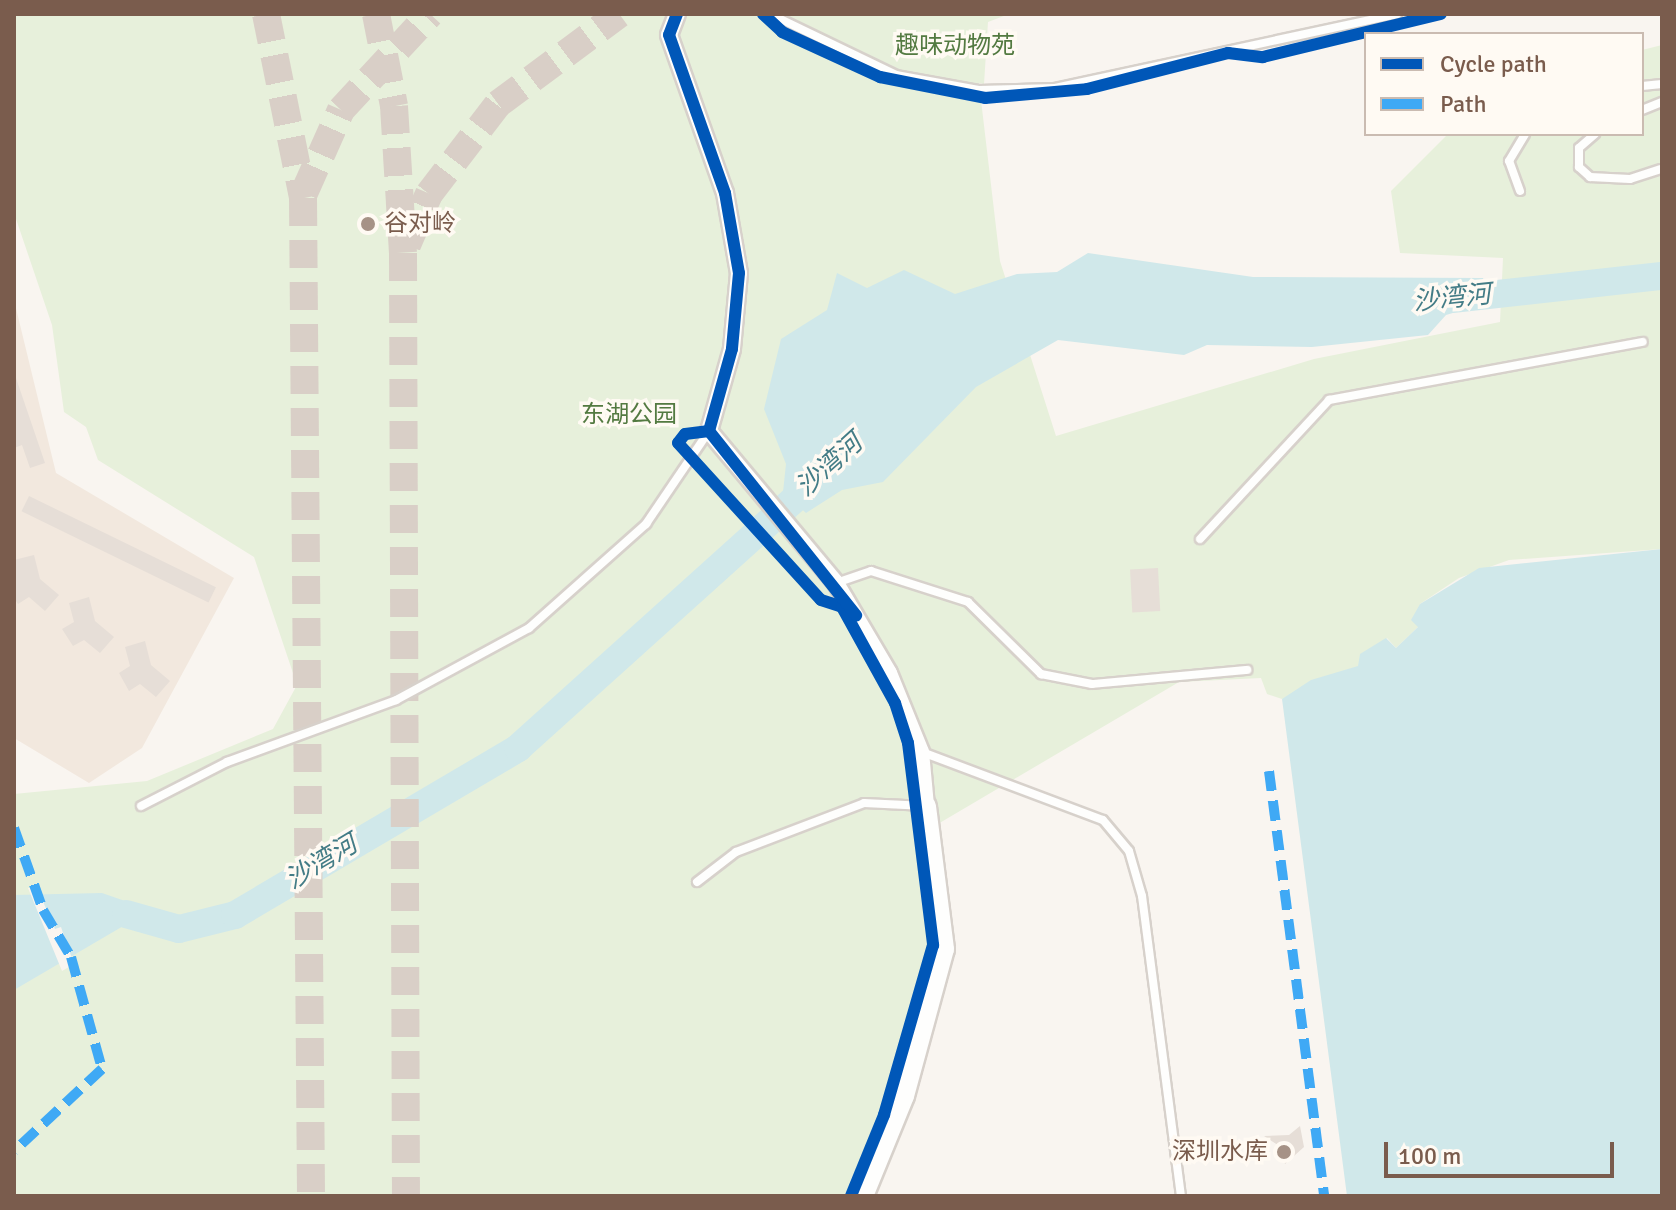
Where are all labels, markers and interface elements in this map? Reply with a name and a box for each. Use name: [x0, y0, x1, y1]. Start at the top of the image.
park label: 趣味动物苑: [895, 32, 1015, 60]
legend: [1364, 32, 1644, 136]
text: Cycle path: [1440, 49, 1547, 79]
text: Path: [1440, 89, 1486, 119]
place label: 谷对岭: [384, 210, 456, 238]
marker: 谷对岭: [359, 215, 377, 233]
water label: 沙湾河: [1412, 279, 1492, 319]
park label: 东湖公园: [581, 401, 677, 429]
water label: 沙湾河: [791, 428, 869, 504]
water label: 沙湾河: [281, 830, 363, 896]
scale bar: [1388, 1126, 1618, 1176]
place label: 深圳水库: [1172, 1138, 1268, 1166]
text: 100 m: [1398, 1141, 1461, 1171]
marker: 深圳水库: [1275, 1143, 1293, 1161]

